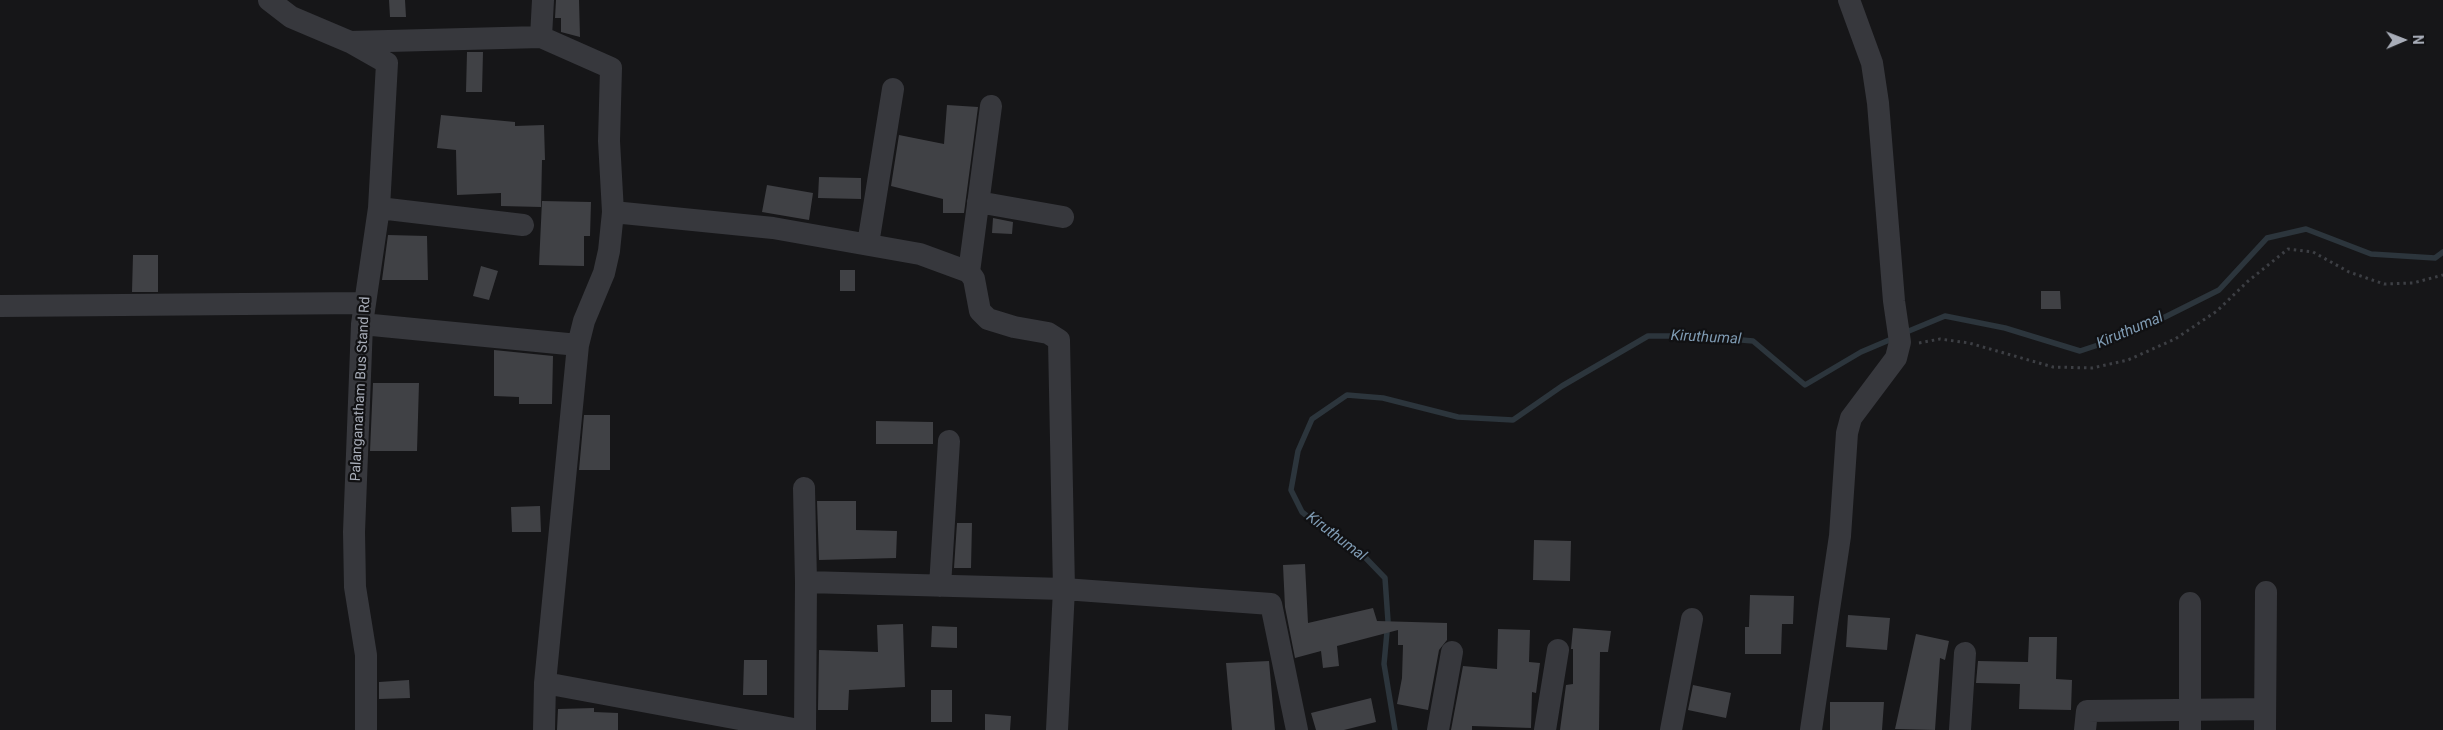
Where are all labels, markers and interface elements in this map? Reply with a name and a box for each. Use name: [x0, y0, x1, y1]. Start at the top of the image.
north arrow: [2378, 15, 2428, 65]
text: N: [2410, 35, 2426, 45]
street label: Palanganatham Bus Stand Rd: [348, 296, 374, 482]
water label: Kiruthumal: [2094, 309, 2166, 353]
water label: Kiruthumal: [1670, 327, 1742, 349]
water label: Kiruthumal: [1302, 509, 1370, 565]

